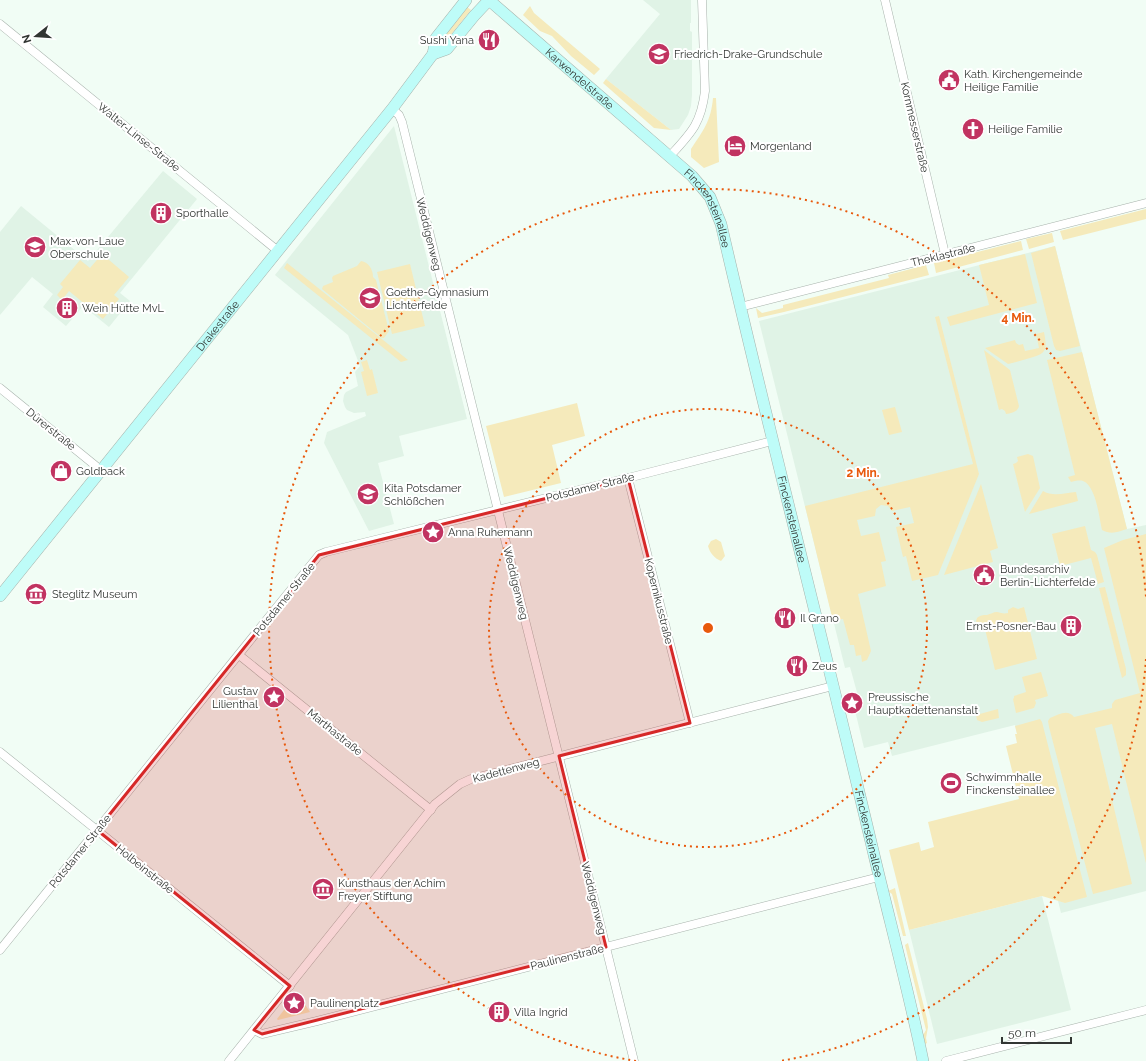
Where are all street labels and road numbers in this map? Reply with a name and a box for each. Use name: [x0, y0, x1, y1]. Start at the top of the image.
street label: Karwendelstraße: [542, 46, 617, 113]
street label: Kornmesserstraße: [898, 81, 931, 174]
street label: Walter-Linse-Straße: [95, 100, 183, 175]
street label: Finckensteinallee: [681, 166, 732, 250]
street label: Weddigenweg: [413, 196, 444, 272]
street label: Theklastraße: [910, 241, 977, 270]
street label: Drakestraße: [194, 298, 243, 354]
street label: Dürerstraße: [23, 406, 78, 454]
street label: Potsdamer Straße: [545, 470, 636, 505]
street label: Finckensteinallee: [775, 475, 809, 564]
street label: Weddigenweg: [500, 545, 531, 621]
street label: Kopernikusstraße: [642, 557, 676, 646]
street label: Potsdamer Straße: [251, 560, 318, 639]
street label: Marthastraße: [305, 706, 365, 759]
street label: Kadettenweg: [471, 755, 541, 786]
street label: Finckensteinallee: [852, 789, 885, 879]
street label: Potsdamer Straße: [47, 812, 114, 891]
street label: Holbeinstraße: [113, 842, 177, 897]
street label: Weddigenweg: [578, 860, 609, 936]
street label: Paulinenstraße: [529, 942, 606, 973]

